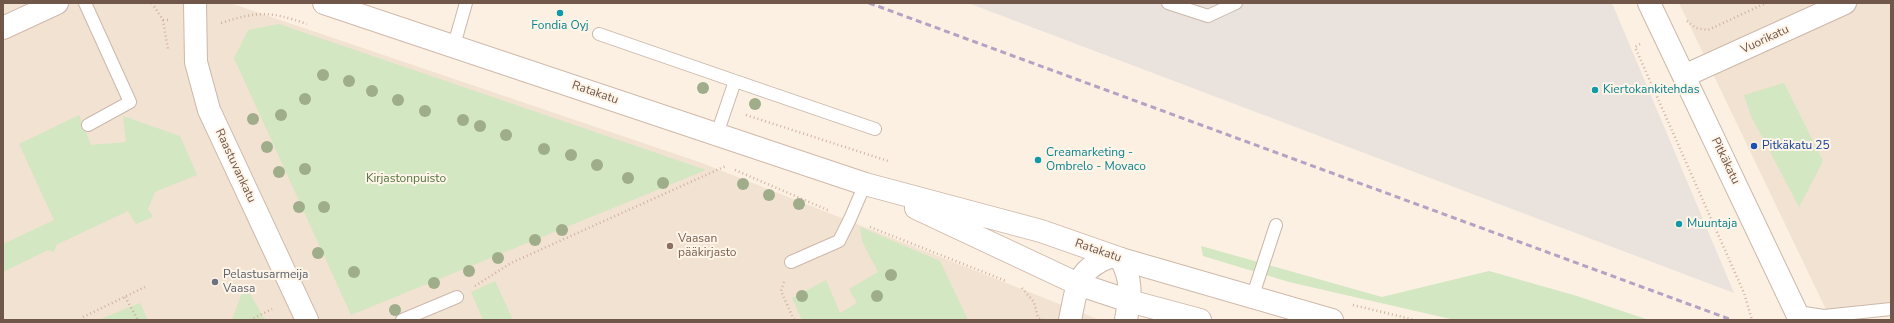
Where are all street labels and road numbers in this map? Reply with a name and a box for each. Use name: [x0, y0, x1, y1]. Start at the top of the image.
street label: Vuorikatu: [1739, 23, 1791, 57]
street label: Ratakatu: [570, 78, 620, 108]
street label: Raastuvankatu: [212, 127, 258, 205]
street label: Pitkäkatu: [1708, 135, 1742, 187]
street label: Ratakatu: [1073, 236, 1123, 266]

